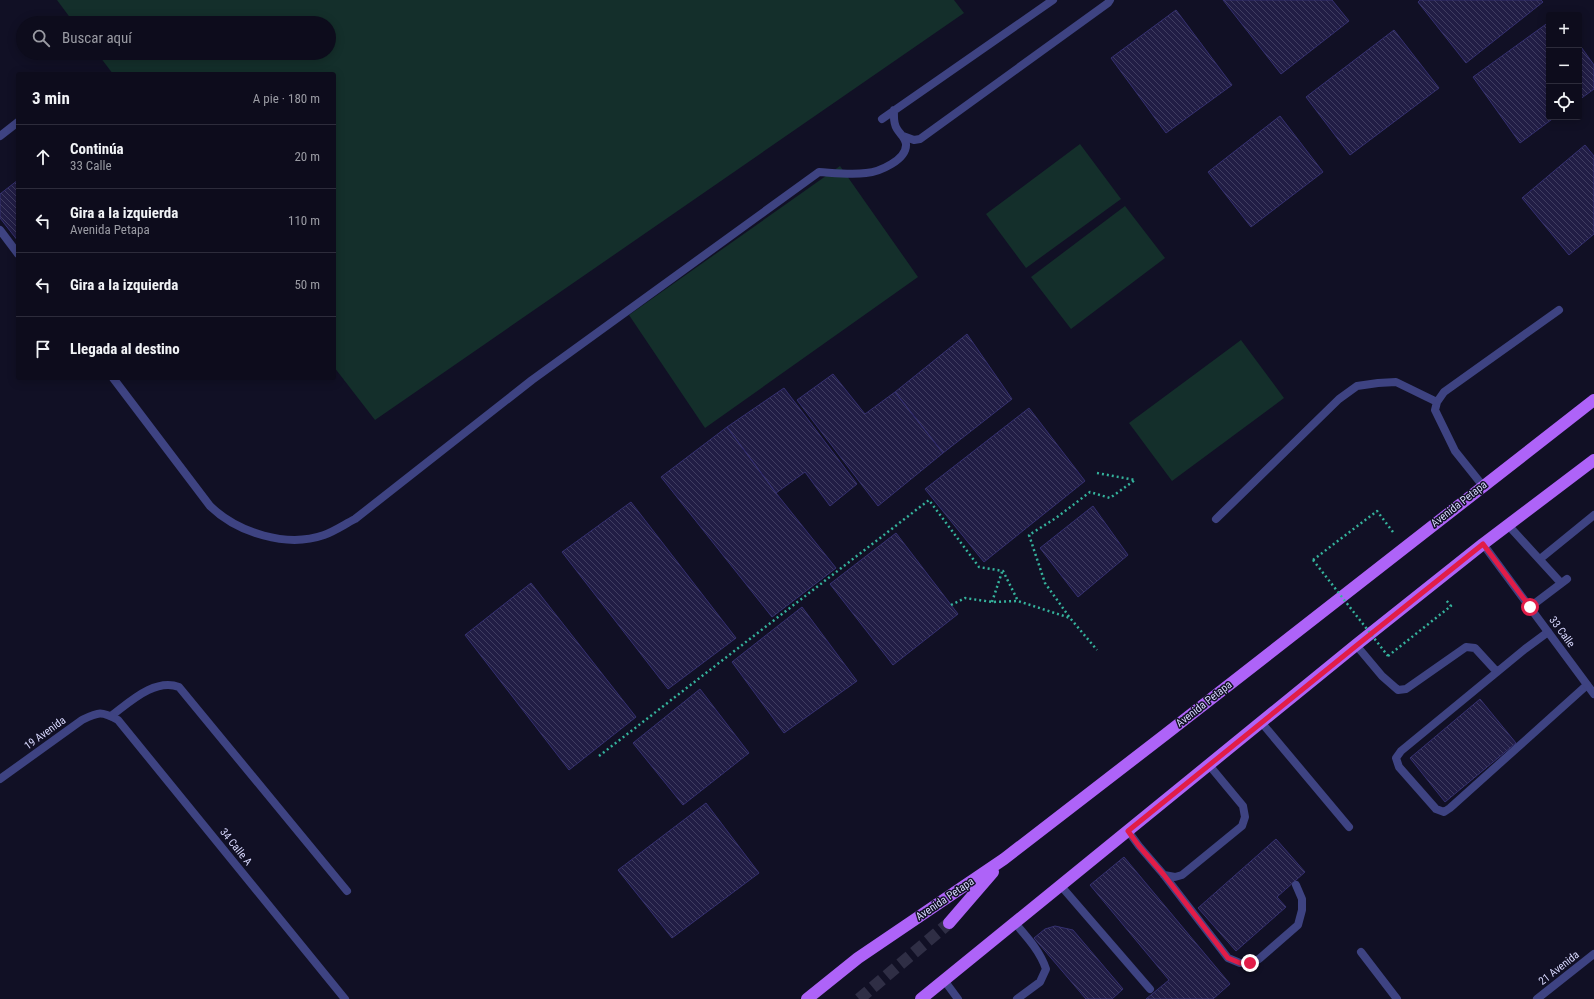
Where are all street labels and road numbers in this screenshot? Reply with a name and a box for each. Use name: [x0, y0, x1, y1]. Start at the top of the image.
street label: Avenida Petapa: [1428, 478, 1490, 530]
street label: 33 Calle: [1546, 614, 1578, 650]
street label: Avenida Petapa: [1173, 678, 1235, 730]
street label: 19 Avenida: [22, 714, 68, 752]
street label: 34 Calle A: [217, 826, 255, 869]
street label: Avenida Petapa: [913, 875, 977, 923]
street label: 21 Avenida: [1536, 948, 1582, 988]

